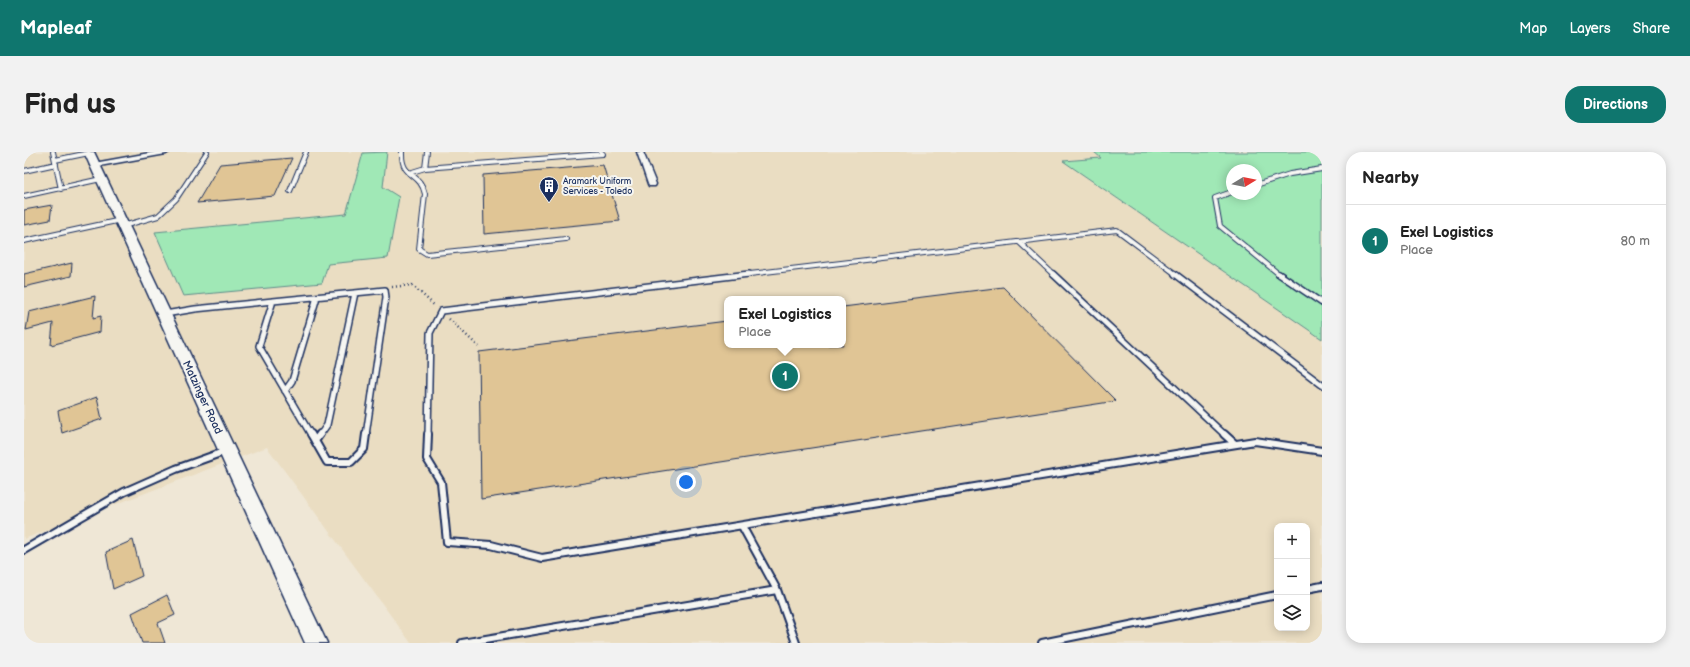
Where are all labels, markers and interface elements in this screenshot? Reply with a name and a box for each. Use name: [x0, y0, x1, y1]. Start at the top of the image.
text: Mapleaf: [20, 17, 92, 40]
text: Map: [1519, 20, 1547, 37]
text: Layers: [1569, 20, 1611, 37]
text: Share: [1633, 20, 1670, 37]
button: Directions: [1565, 86, 1666, 123]
text: Find us: [24, 88, 116, 121]
north arrow: [1226, 164, 1262, 200]
text: Nearby: [1362, 168, 1419, 188]
building icon: Aramark Uniform Services - Toledo: [538, 175, 560, 203]
place label: Aramark Uniform Services - Toledo: [563, 176, 632, 197]
text: Exel Logistics: [1400, 223, 1493, 242]
text: 1: [1372, 233, 1378, 249]
text: 80 m: [1621, 233, 1650, 249]
text: Place: [1400, 242, 1433, 258]
popup: [724, 296, 846, 348]
text: Exel Logistics: [738, 305, 832, 324]
text: Place: [738, 324, 771, 340]
street label: Matzinger Road: [180, 358, 225, 436]
pin: 1: [772, 361, 798, 391]
your location: [676, 472, 696, 492]
map controls: [1274, 523, 1310, 631]
button: +: [1274, 523, 1310, 559]
button: −: [1274, 559, 1310, 595]
button: layers: [1274, 595, 1310, 631]

